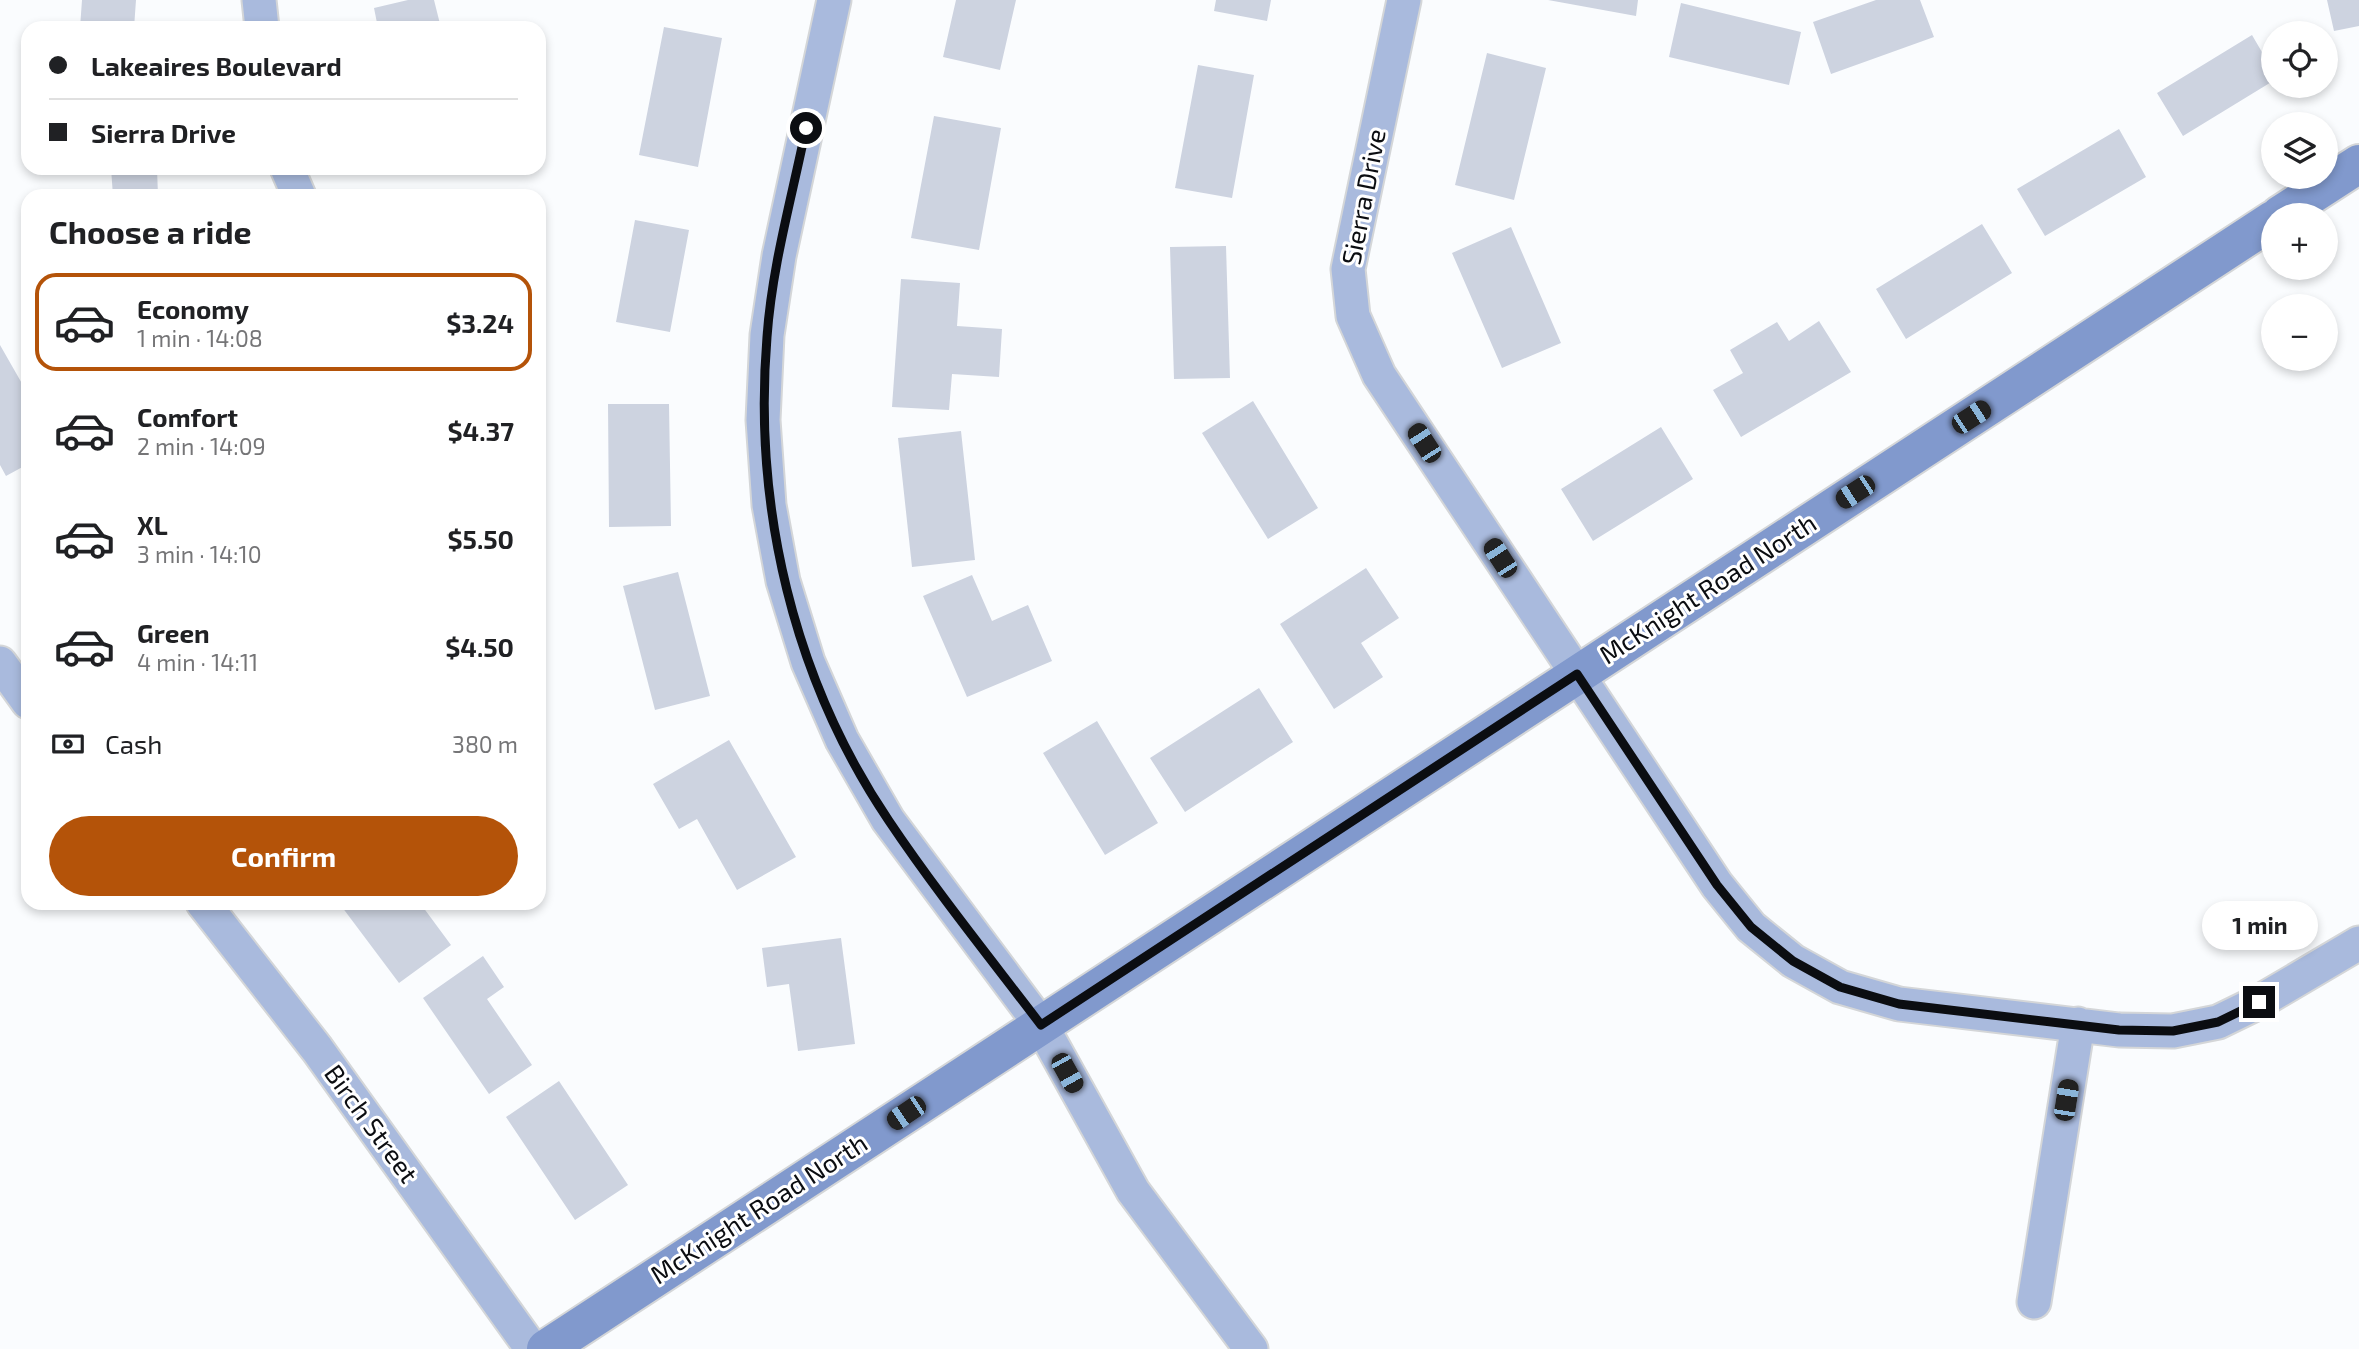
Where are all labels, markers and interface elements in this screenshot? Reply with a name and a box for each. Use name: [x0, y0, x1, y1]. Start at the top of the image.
map controls: [2261, 21, 2338, 371]
button: locate: [2261, 21, 2338, 98]
text: Lakeaires Boulevard: [91, 50, 342, 81]
route start: [790, 112, 822, 144]
button: layers: [2261, 112, 2338, 189]
text: Sierra Drive: [91, 117, 236, 148]
street label: Sierra Drive: [1334, 126, 1391, 267]
button: +: [2261, 203, 2338, 280]
text: Choose a ride: [49, 212, 252, 250]
icon: car: [53, 291, 116, 354]
text: Economy: [137, 293, 249, 324]
button: −: [2261, 294, 2338, 371]
text: $3.24: [446, 307, 514, 338]
text: 1 min · 14:08: [137, 324, 263, 352]
car: [1948, 397, 1995, 437]
icon: car: [53, 399, 116, 462]
text: Comfort: [137, 401, 238, 432]
text: $4.37: [448, 415, 514, 446]
car: [1404, 420, 1445, 466]
text: 2 min · 14:09: [137, 432, 266, 460]
car: [1832, 472, 1879, 512]
street label: McKnight Road North: [1593, 506, 1821, 669]
icon: car: [53, 507, 116, 570]
text: XL: [137, 509, 168, 540]
text: $5.50: [447, 523, 514, 554]
car: [1480, 535, 1521, 581]
text: 3 min · 14:10: [137, 540, 262, 568]
icon: car: [53, 615, 116, 678]
text: Green: [137, 617, 210, 648]
text: $4.50: [445, 631, 514, 662]
text: 4 min · 14:11: [137, 648, 258, 676]
icon: cash: [49, 725, 87, 763]
text: Cash: [105, 728, 162, 759]
text: 380 m: [452, 730, 518, 758]
button: Confirm: [49, 816, 518, 896]
callout: 1 min: [2201, 900, 2317, 950]
text: 1 min: [2232, 911, 2288, 939]
route end: [2243, 986, 2275, 1018]
car: [1048, 1050, 1087, 1096]
street label: Birch Street: [319, 1058, 426, 1188]
car: [2053, 1078, 2080, 1122]
car: [883, 1093, 930, 1133]
street label: McKnight Road North: [644, 1126, 872, 1289]

